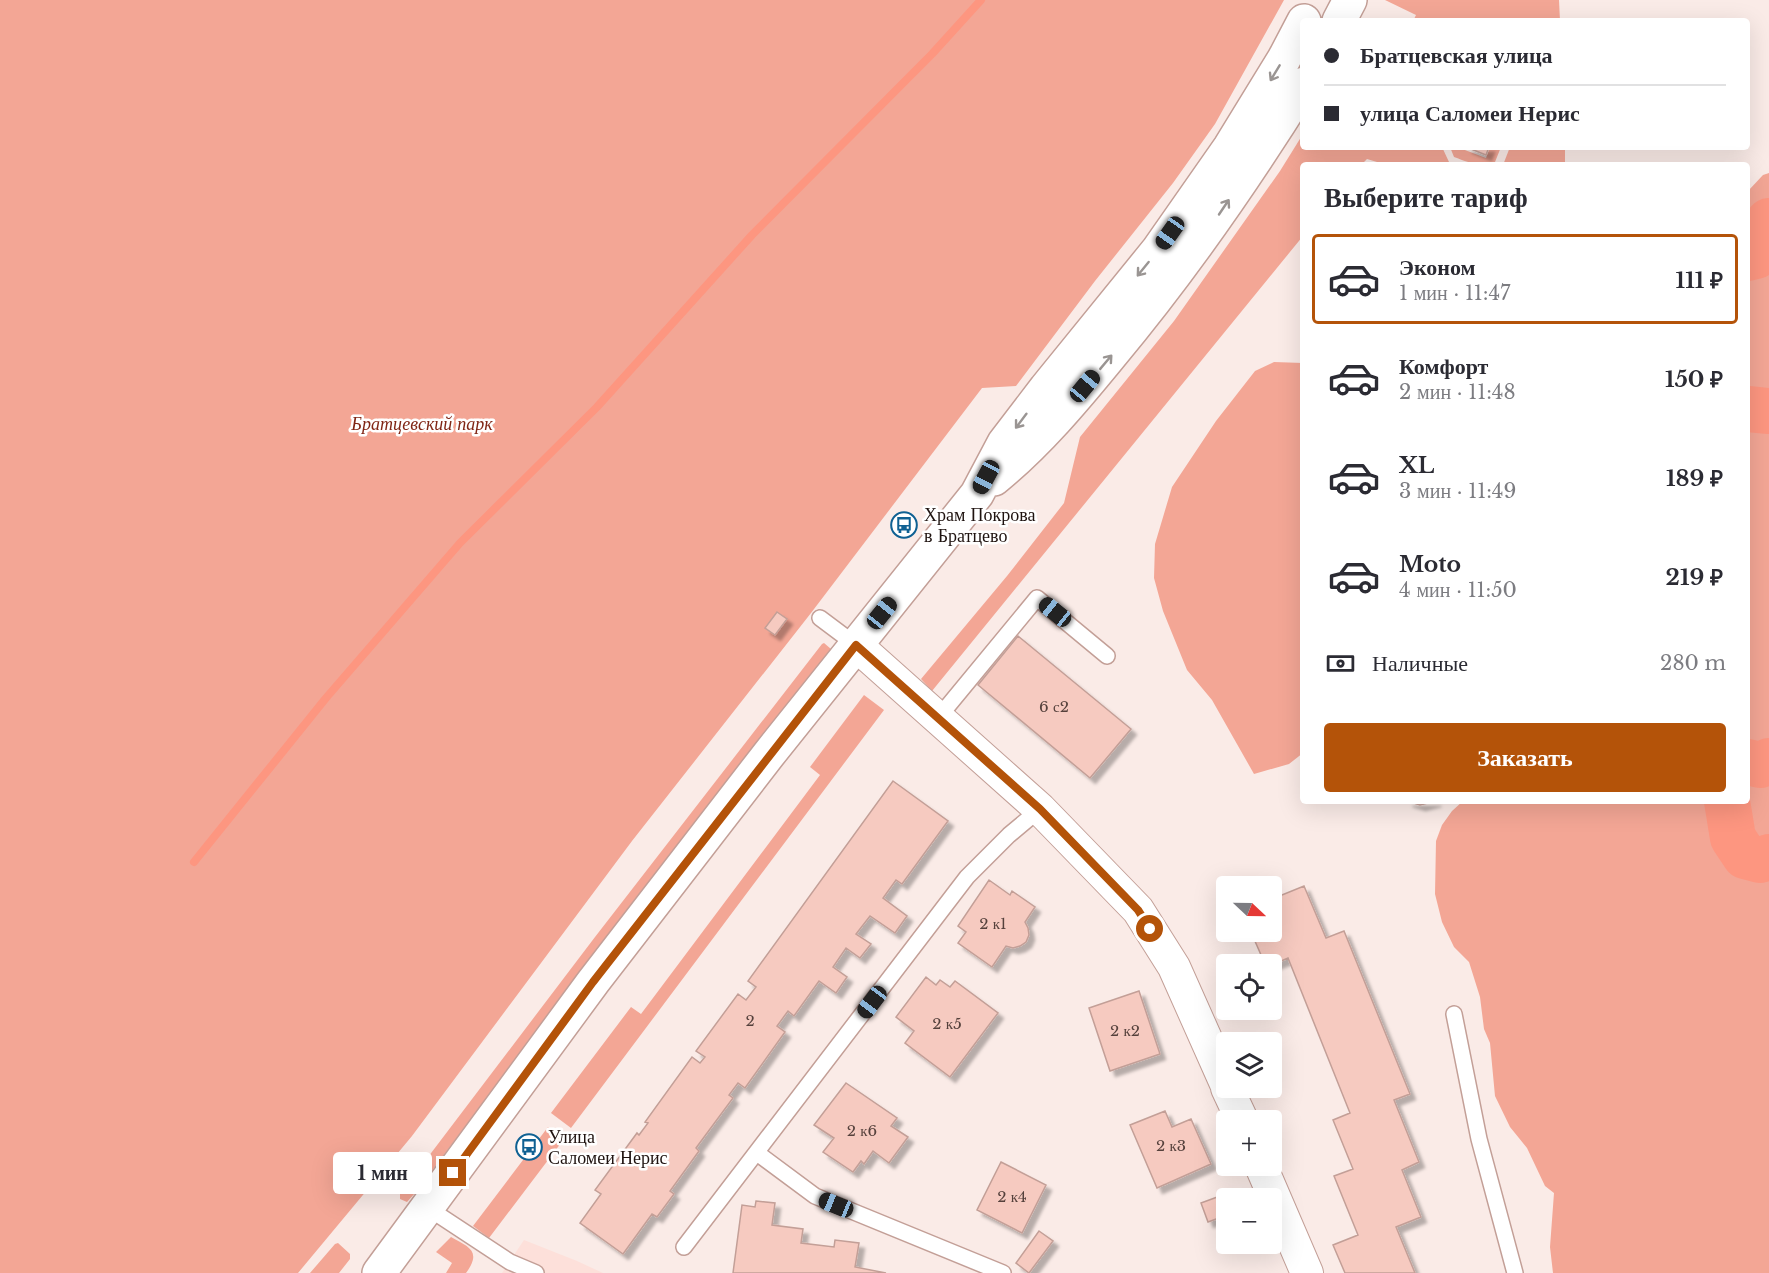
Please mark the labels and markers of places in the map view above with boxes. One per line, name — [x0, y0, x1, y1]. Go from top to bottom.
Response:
place label: Храм Покрова в Братцево — [924, 504, 1036, 547]
bus stop icon: Храм Покрова в Братцево — [889, 510, 919, 540]
place label: Улица Саломеи Нерис — [548, 1126, 668, 1169]
bus stop icon: Улица Саломеи Нерис — [514, 1132, 544, 1162]

